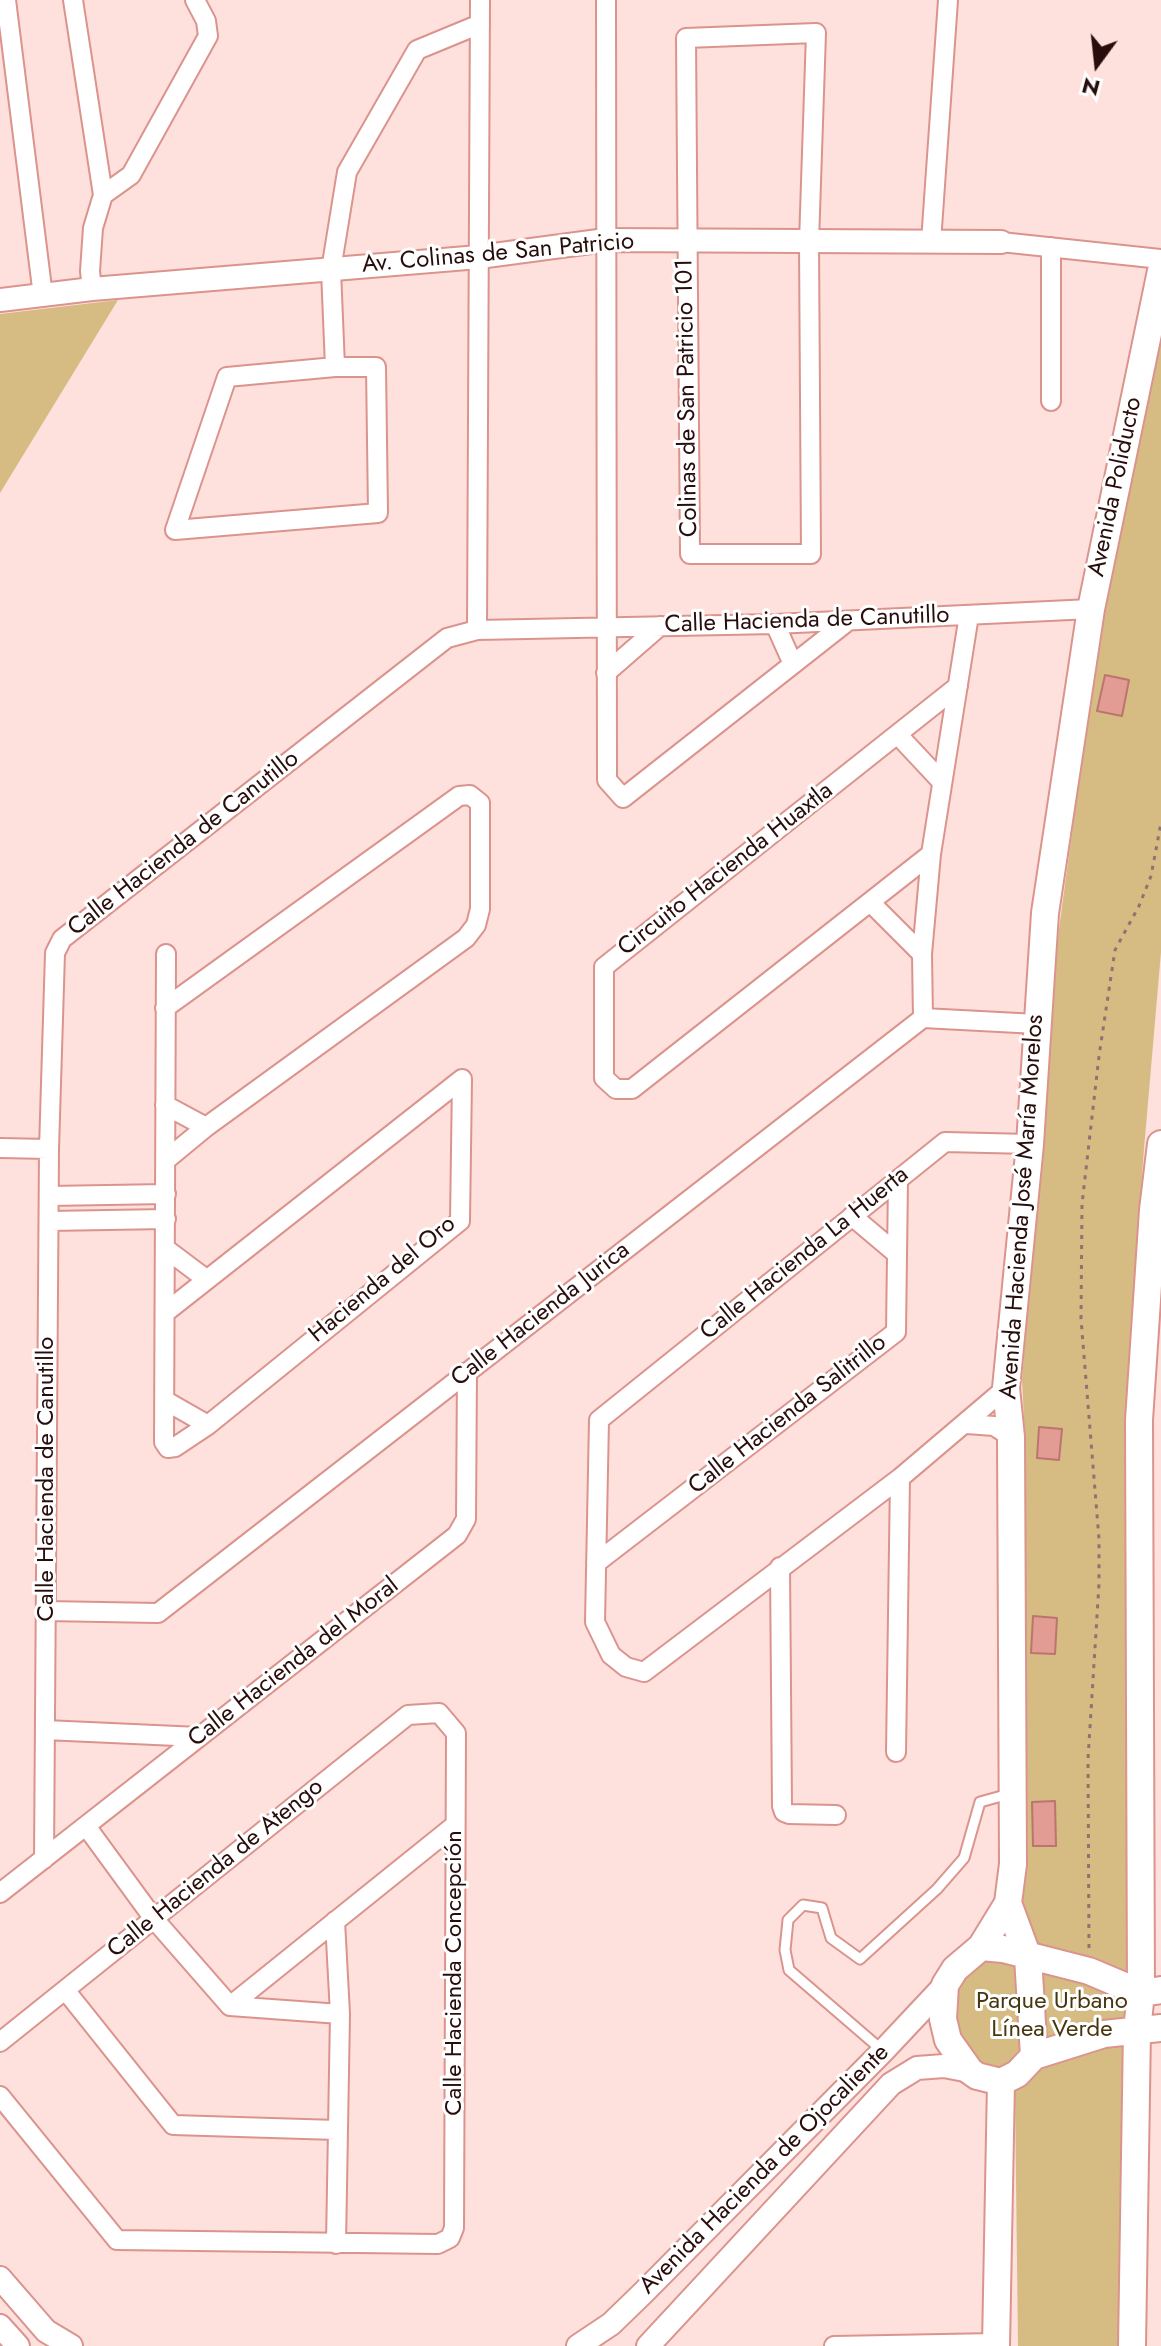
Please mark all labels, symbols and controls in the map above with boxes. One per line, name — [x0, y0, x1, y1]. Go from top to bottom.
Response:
north arrow — [1057, 24, 1137, 104]
text: N — [1078, 69, 1103, 105]
street label: Av. Colinas de San Patricio — [361, 228, 635, 280]
street label: Colinas de San Patricio 101 — [671, 259, 705, 537]
street label: Avenida Poliducto — [1083, 395, 1149, 579]
street label: Calle Hacienda de Canutillo — [664, 602, 950, 640]
street label: Calle Hacienda de Canutillo — [63, 745, 305, 943]
street label: Circuito Hacienda Huaxtla — [613, 777, 839, 963]
street label: Avenida Hacienda José María Morelos — [995, 1014, 1051, 1400]
street label: Calle Hacienda La Huerta — [695, 1161, 915, 1347]
street label: Hacienda del Oro — [304, 1210, 462, 1350]
street label: Calle Hacienda Jurica — [446, 1236, 636, 1394]
street label: Calle Hacienda Salitrillo — [683, 1329, 893, 1501]
street label: Calle Hacienda de Canutillo — [33, 1337, 61, 1621]
street label: Calle Hacienda del Moral — [183, 1572, 405, 1754]
street label: Calle Hacienda de Atengo — [102, 1773, 330, 1965]
street label: Calle Hacienda Concepción — [441, 1830, 469, 2116]
park label: Parque Urbano Línea Verde — [976, 1988, 1128, 2044]
street label: Avenida Hacienda de Ojocaliente — [634, 2039, 896, 2301]

